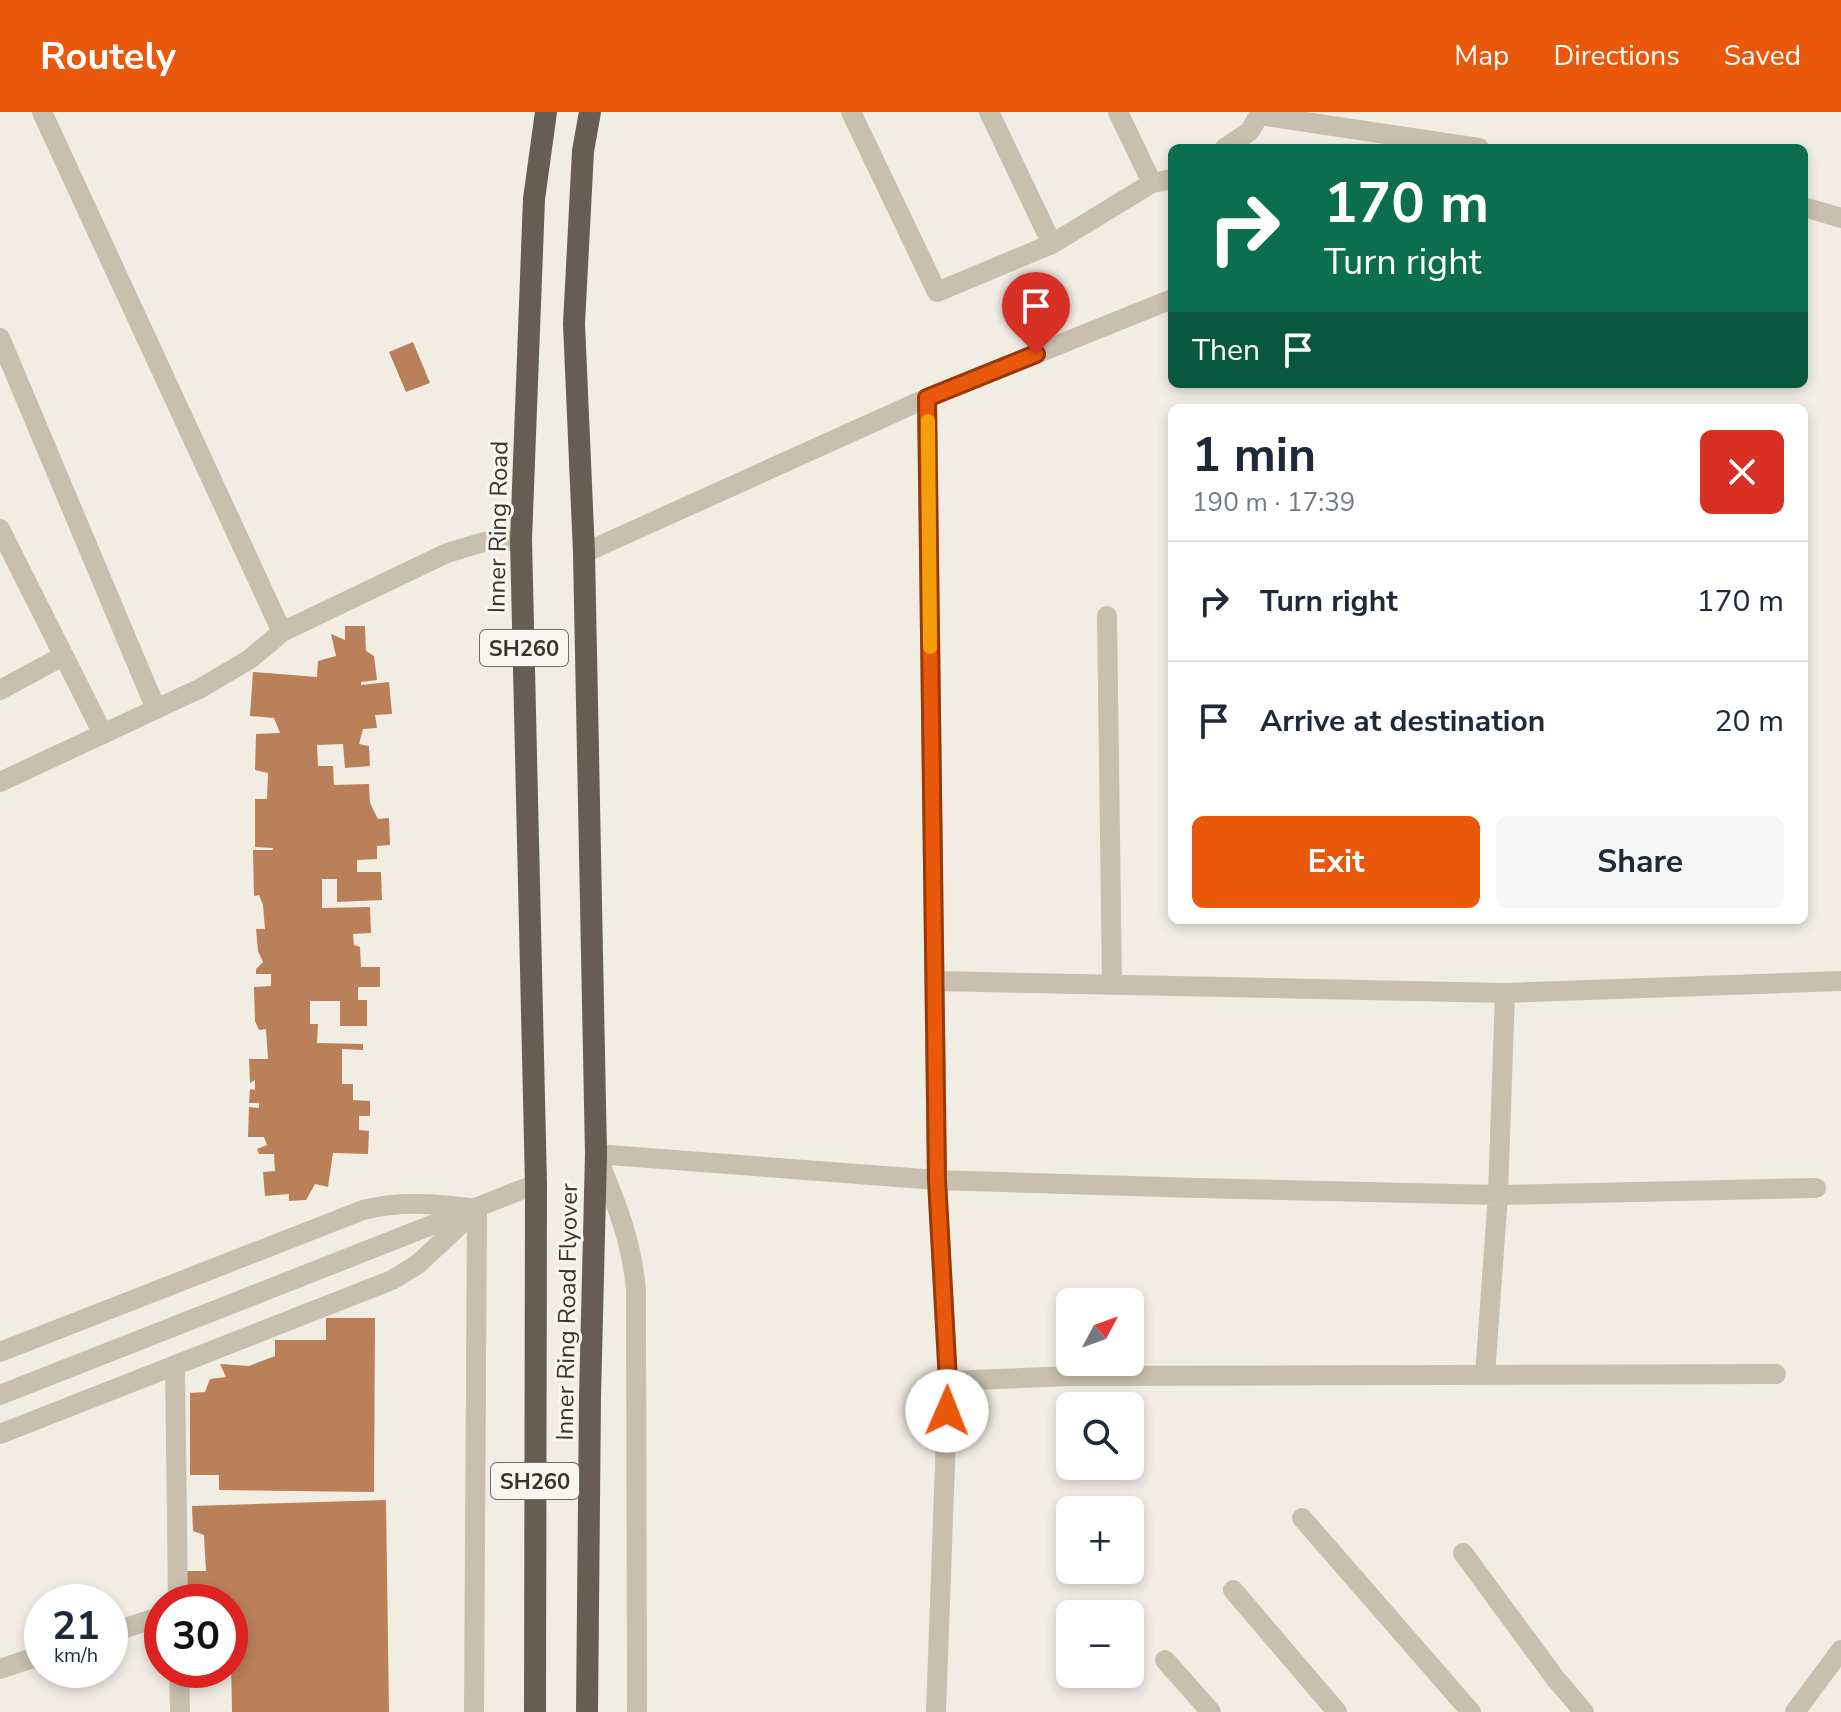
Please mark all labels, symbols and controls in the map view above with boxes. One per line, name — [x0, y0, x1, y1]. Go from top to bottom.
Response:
text: Routely — [40, 31, 176, 82]
text: Map — [1454, 37, 1509, 75]
text: Directions — [1553, 37, 1680, 75]
text: Saved — [1724, 37, 1801, 75]
text: 170 m — [1324, 165, 1489, 242]
icon: right — [1192, 176, 1296, 280]
text: Turn right — [1324, 238, 1481, 287]
pin — [1002, 272, 1070, 354]
icon: arrive — [1014, 284, 1058, 328]
icon: arrive — [1276, 328, 1320, 372]
text: Then — [1192, 330, 1260, 371]
text: 1 min — [1192, 422, 1316, 488]
button: close — [1700, 430, 1784, 514]
street label: Inner Ring Road — [480, 441, 516, 613]
text: 190 m · 17:39 — [1192, 485, 1355, 520]
icon: right — [1192, 579, 1236, 623]
text: Turn right — [1260, 581, 1398, 622]
text: 170 m — [1697, 581, 1784, 622]
road number: SH260 — [480, 630, 568, 666]
icon: arrive — [1192, 699, 1236, 743]
text: Arrive at destination — [1260, 701, 1545, 742]
text: 20 m — [1715, 701, 1784, 742]
button: Exit — [1192, 816, 1480, 908]
button: Share — [1496, 816, 1784, 908]
street label: Inner Ring Road Flyover — [549, 1183, 585, 1441]
north arrow — [1056, 1288, 1144, 1376]
map controls — [1056, 1288, 1144, 1688]
position arrow — [905, 1369, 989, 1453]
button: search — [1056, 1392, 1144, 1480]
road number: SH260 — [491, 1463, 579, 1499]
button: + — [1056, 1496, 1144, 1584]
speed limit sign: 30 — [144, 1584, 248, 1688]
text: 21 — [52, 1599, 100, 1653]
button: − — [1056, 1600, 1144, 1688]
text: km/h — [54, 1642, 98, 1669]

